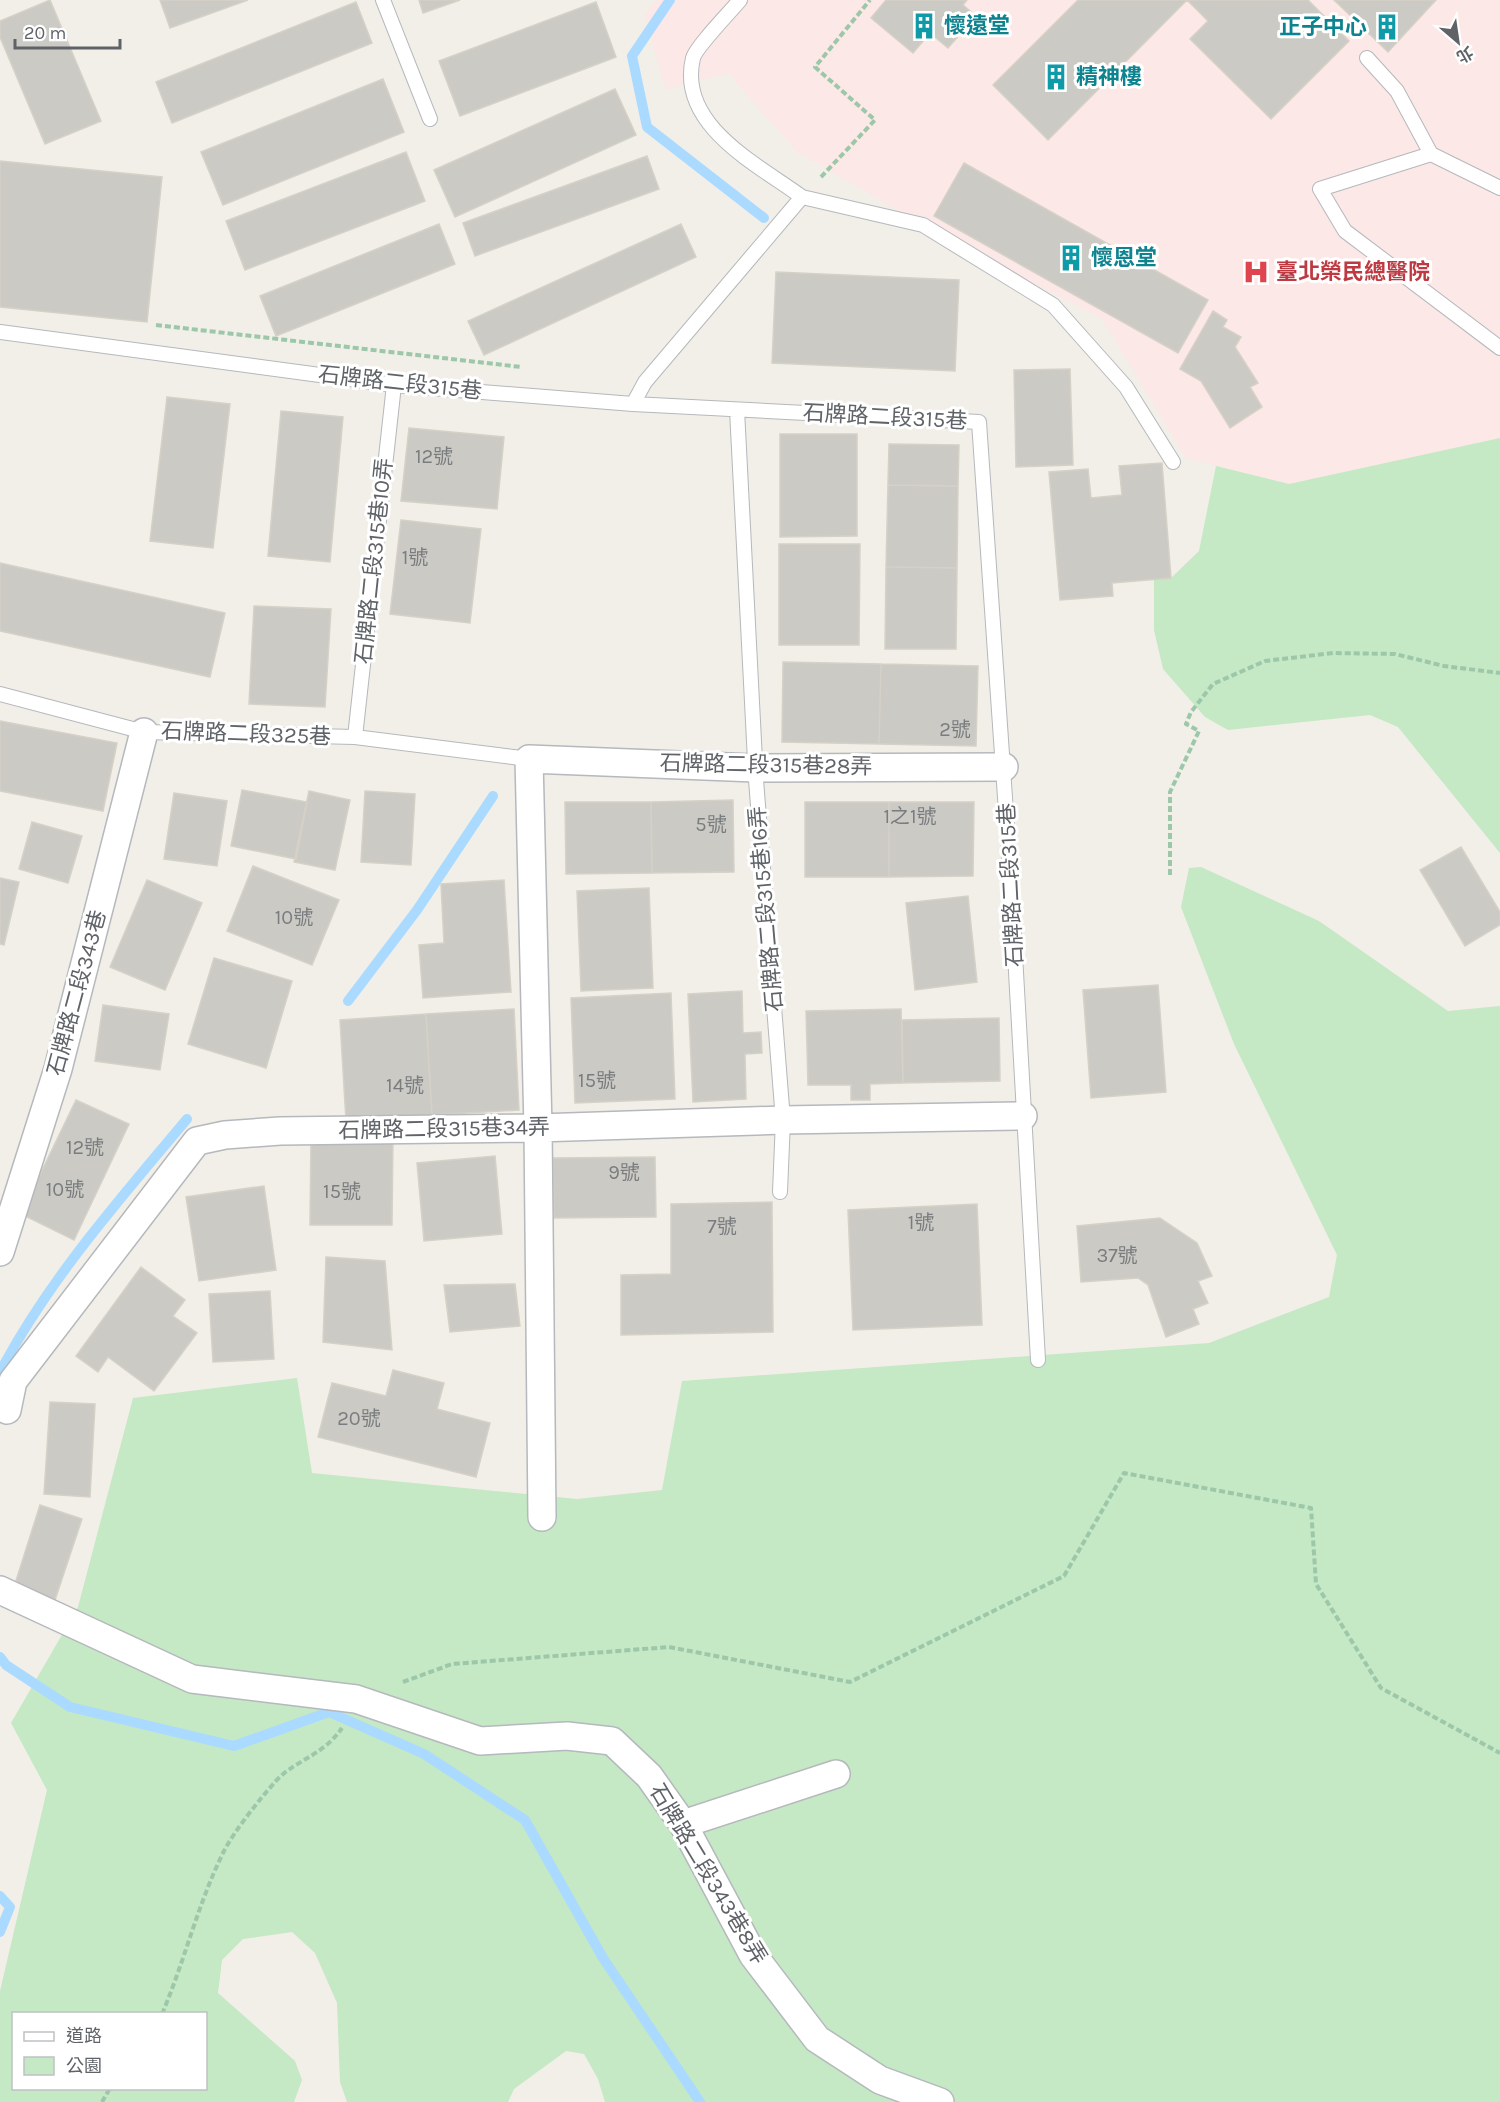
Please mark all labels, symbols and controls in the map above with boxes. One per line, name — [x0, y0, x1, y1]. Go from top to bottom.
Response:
building icon: 懷遠堂 — [909, 11, 939, 41]
scale bar — [15, 12, 120, 50]
building icon: 正子中心 — [1372, 12, 1402, 42]
north arrow — [1428, 12, 1488, 72]
place label: 懷遠堂 — [944, 13, 1010, 39]
place label: 正子中心 — [1279, 14, 1367, 40]
text: 20 m — [24, 22, 66, 44]
text: 北 — [1453, 42, 1477, 67]
building icon: 精神樓 — [1041, 62, 1071, 92]
place label: 精神樓 — [1076, 64, 1142, 90]
building icon: 懷恩堂 — [1056, 243, 1086, 273]
place label: 懷恩堂 — [1091, 245, 1157, 271]
hospital icon: 臺北榮民總醫院 — [1241, 257, 1271, 287]
place label: 臺北榮民總醫院 — [1276, 259, 1430, 285]
street label: 石牌路二段315巷 — [317, 361, 483, 405]
street label: 石牌路二段315巷 — [802, 400, 968, 434]
house number: 12號 — [415, 445, 453, 468]
street label: 石牌路二段315巷10弄 — [350, 457, 398, 665]
house number: 1號 — [402, 546, 428, 569]
street label: 石牌路二段325巷 — [161, 718, 331, 750]
house number: 2號 — [939, 718, 971, 741]
street label: 石牌路二段315巷28弄 — [659, 750, 873, 780]
street label: 石牌路二段315巷 — [994, 802, 1028, 968]
street label: 石牌路二段315巷16弄 — [744, 805, 788, 1013]
house number: 1之1號 — [883, 805, 937, 828]
house number: 5號 — [695, 813, 727, 836]
house number: 10號 — [275, 906, 313, 929]
street label: 石牌路二段343巷 — [42, 907, 112, 1079]
house number: 15號 — [578, 1069, 616, 1092]
house number: 14號 — [386, 1074, 424, 1097]
street label: 石牌路二段315巷34弄 — [338, 1114, 550, 1144]
house number: 12號 — [66, 1136, 104, 1159]
house number: 9號 — [608, 1161, 640, 1184]
house number: 10號 — [46, 1178, 84, 1201]
house number: 15號 — [323, 1180, 361, 1203]
house number: 1號 — [908, 1211, 934, 1234]
house number: 7號 — [707, 1215, 737, 1238]
house number: 37號 — [1096, 1244, 1138, 1267]
house number: 20號 — [337, 1407, 381, 1430]
street label: 石牌路二段343巷8弄 — [644, 1779, 772, 1969]
legend — [12, 2012, 207, 2090]
text: 道路 — [66, 2025, 102, 2047]
text: 公園 — [66, 2055, 102, 2077]

